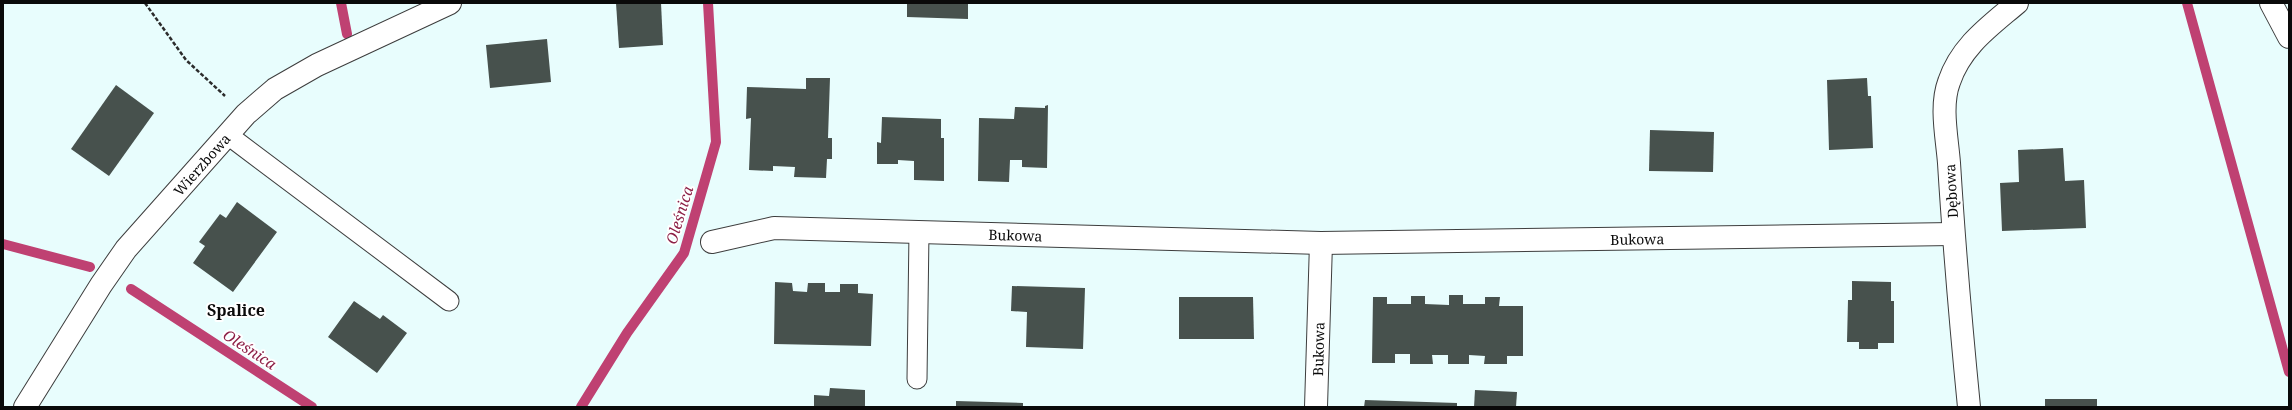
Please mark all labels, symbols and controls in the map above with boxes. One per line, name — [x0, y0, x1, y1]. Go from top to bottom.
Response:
street label: Wierzbowa — [169, 129, 234, 199]
street label: Dębowa — [1940, 163, 1962, 219]
water label: Oleśnica — [661, 183, 697, 246]
street label: Bukowa — [988, 224, 1043, 245]
street label: Bukowa — [1610, 229, 1664, 248]
district label: Spalice — [207, 299, 265, 321]
street label: Bukowa — [1307, 322, 1328, 376]
water label: Oleśnica — [220, 324, 281, 374]

